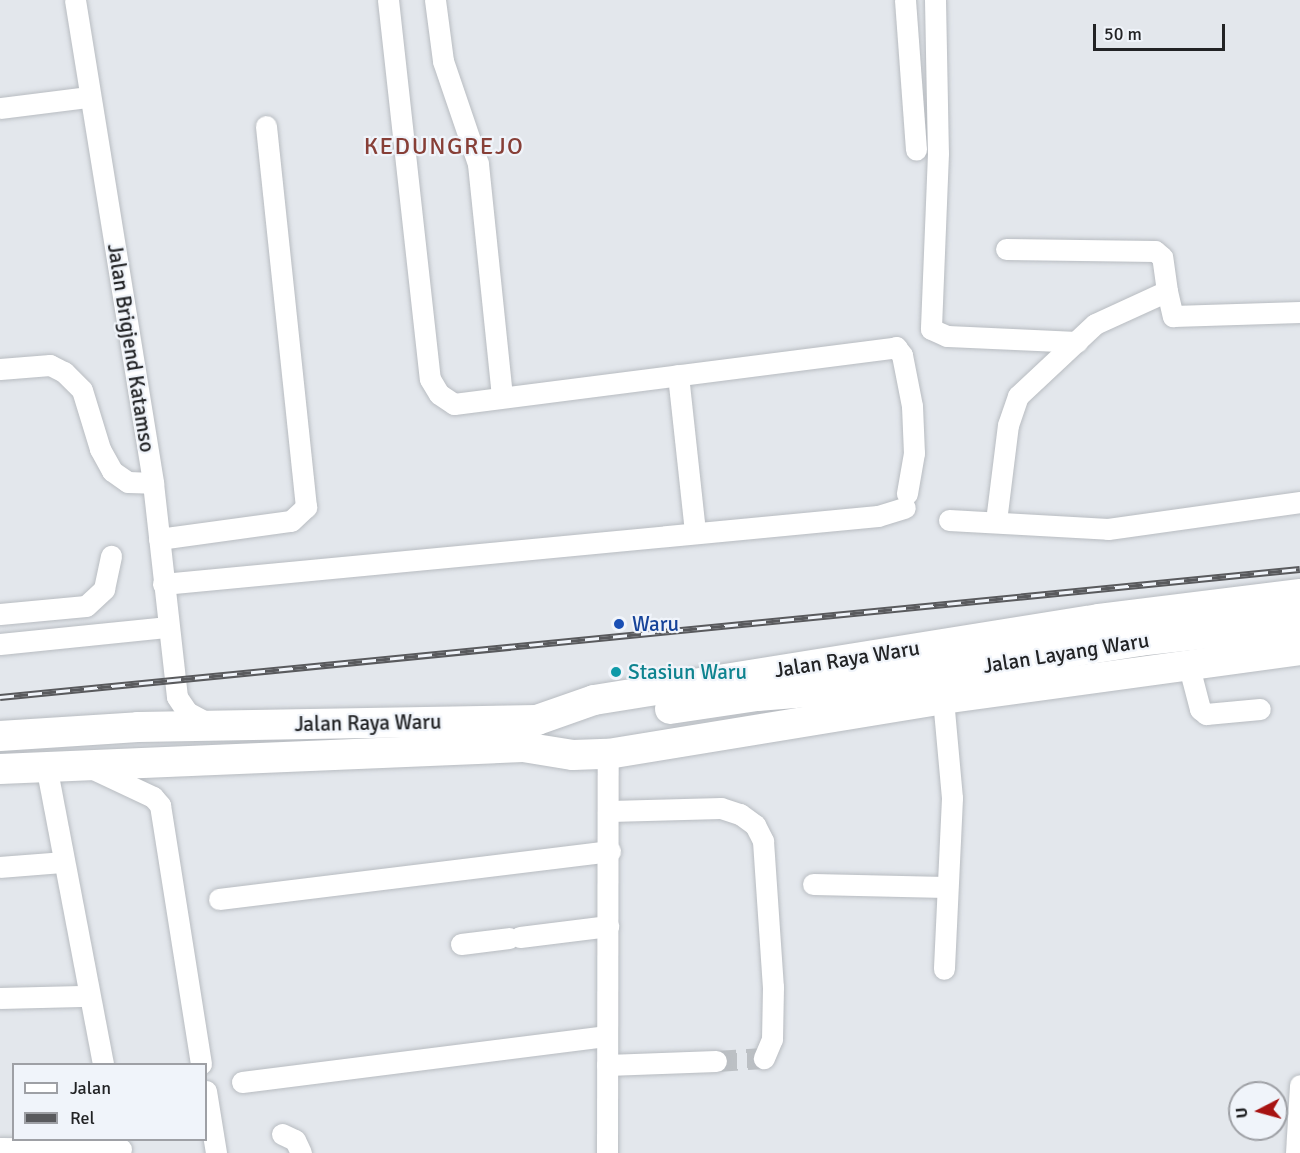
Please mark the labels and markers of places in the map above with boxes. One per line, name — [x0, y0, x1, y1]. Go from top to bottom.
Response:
place label: Waru — [632, 611, 679, 637]
marker: Waru — [610, 615, 628, 633]
place label: Stasiun Waru — [628, 659, 747, 685]
marker: Stasiun Waru — [609, 665, 623, 679]

